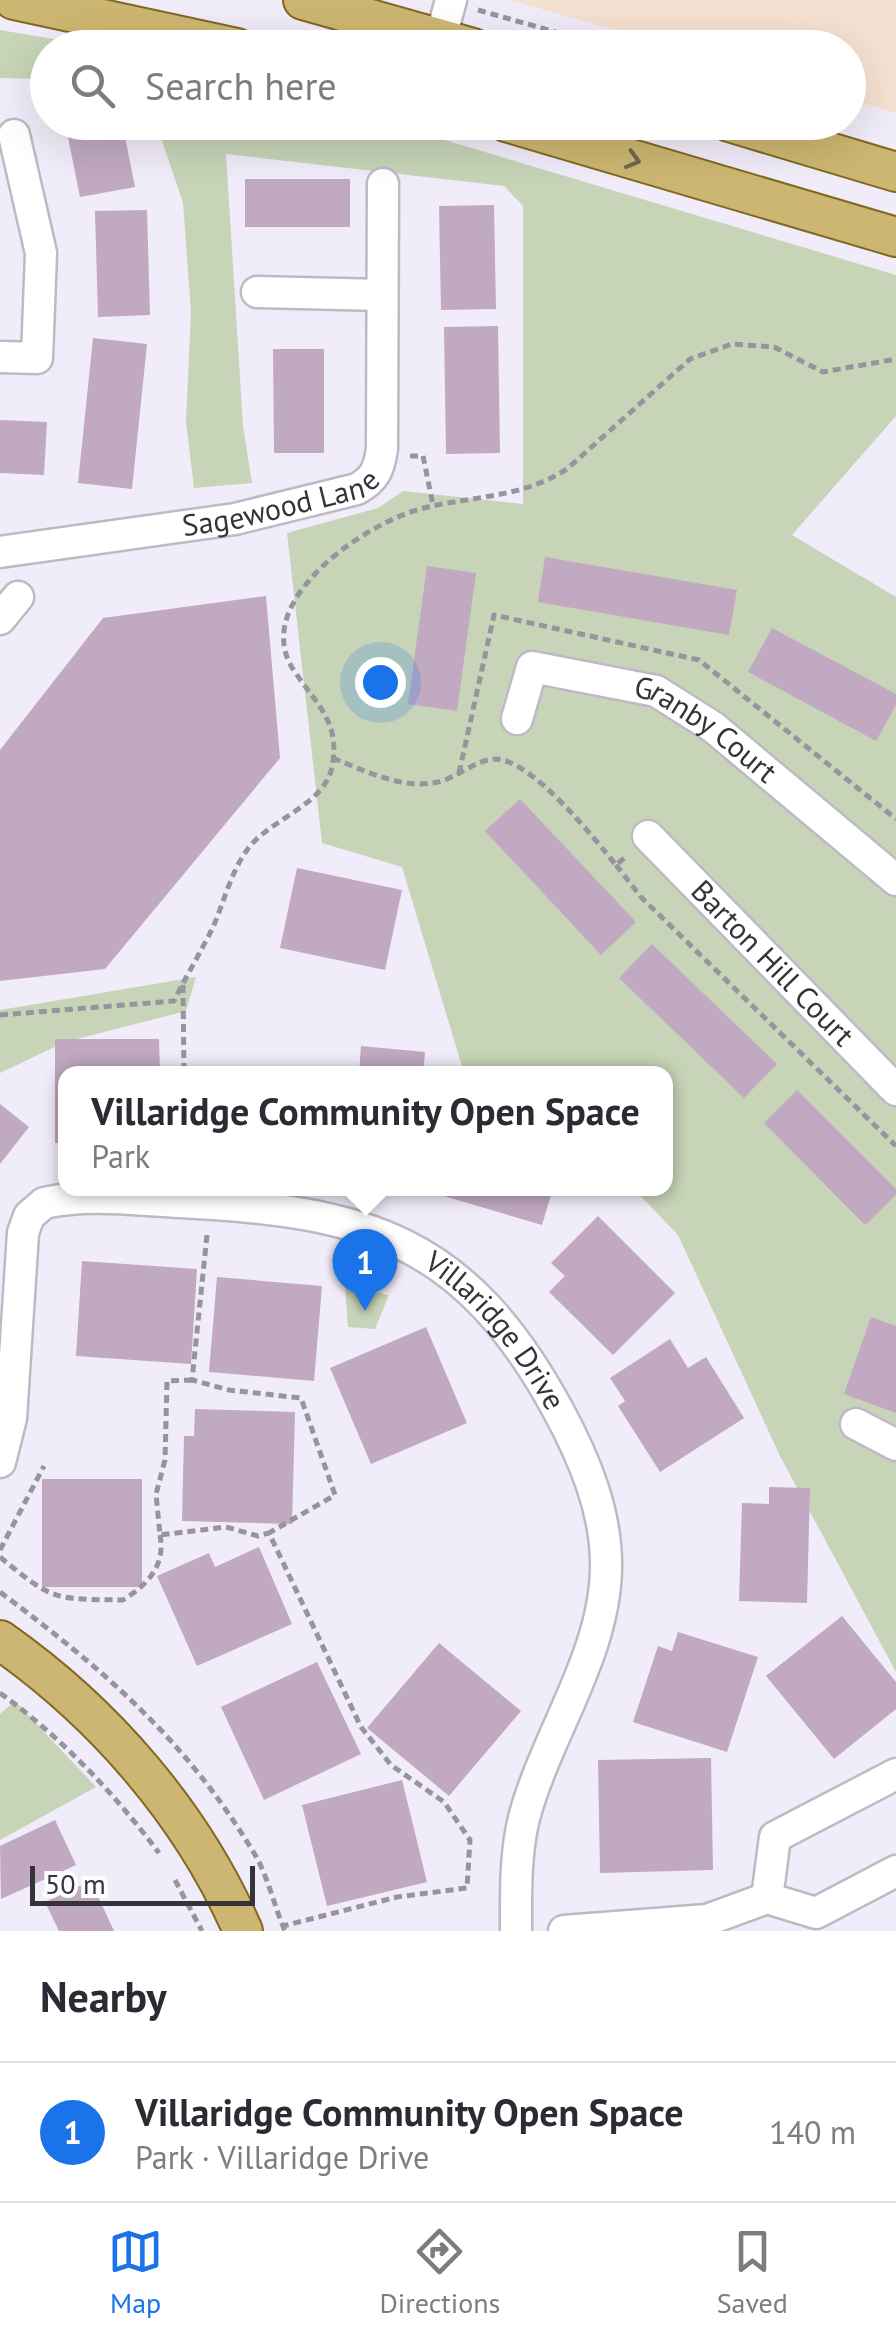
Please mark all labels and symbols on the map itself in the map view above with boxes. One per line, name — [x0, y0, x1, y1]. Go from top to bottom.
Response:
one-way arrow — [624, 148, 641, 169]
street label: Sagewood Lane — [180, 460, 387, 544]
your location — [355, 657, 406, 708]
street label: Granby Court — [631, 666, 786, 790]
street label: Barton Hill Court — [684, 871, 863, 1054]
pin: 1 — [332, 1228, 398, 1311]
street label: Villaridge Drive — [418, 1241, 575, 1416]
scale bar — [30, 1861, 255, 1906]

